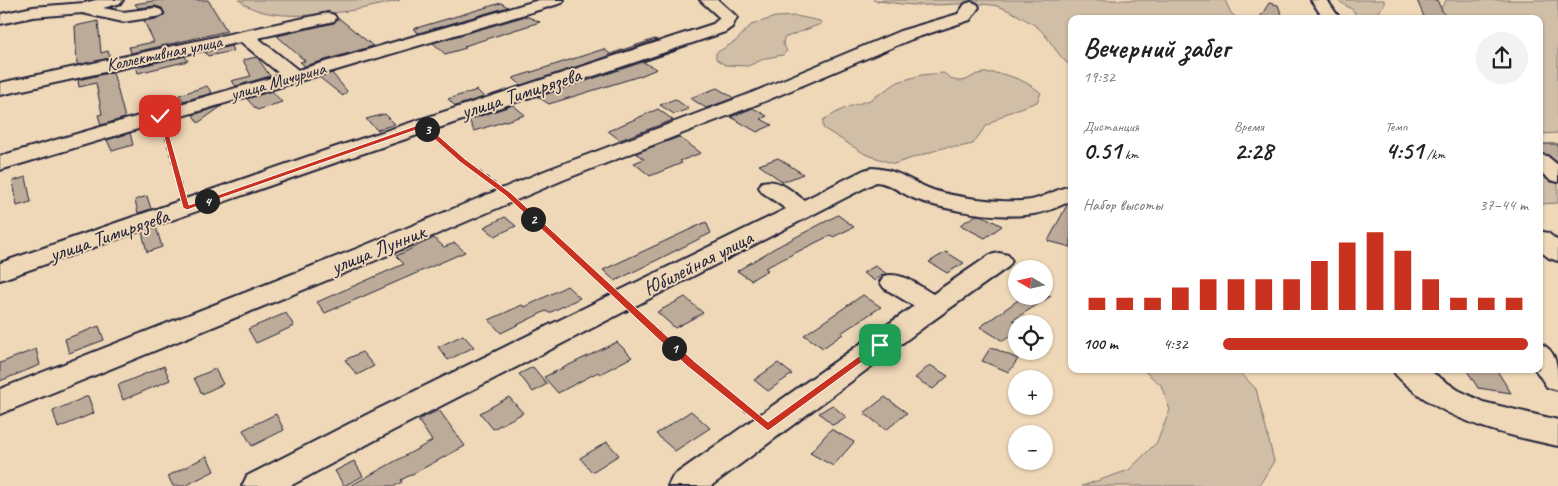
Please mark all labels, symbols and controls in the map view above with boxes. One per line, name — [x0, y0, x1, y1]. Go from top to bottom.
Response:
street label: Коллективная улица — [104, 30, 225, 76]
text: Вечерний забег — [1083, 30, 1230, 65]
button: share — [1476, 32, 1528, 84]
street label: улица Мичурина — [227, 57, 329, 105]
street label: улица Тимирязева — [456, 61, 586, 125]
text: 19:32 — [1083, 67, 1115, 87]
pin — [139, 95, 181, 137]
icon: check — [146, 102, 174, 130]
pin: 3 — [414, 116, 440, 142]
text: Дистанция — [1083, 118, 1139, 135]
text: Время — [1234, 118, 1264, 135]
text: Темп — [1385, 118, 1408, 135]
text: 3 — [424, 121, 431, 138]
text: 0.51 — [1083, 135, 1121, 167]
text: 2:28 — [1234, 135, 1273, 167]
text: 4:51 — [1385, 135, 1423, 167]
text: km — [1121, 146, 1138, 163]
text: /km — [1423, 146, 1445, 163]
pin: 4 — [194, 188, 220, 214]
text: 4 — [204, 193, 211, 210]
text: Набор высоты — [1083, 195, 1162, 215]
text: 37–44 m — [1479, 195, 1528, 215]
street label: улица Тимирязева — [44, 202, 173, 268]
pin: 2 — [520, 206, 546, 232]
text: 2 — [530, 211, 537, 228]
street label: улица Лунник — [325, 217, 431, 280]
street label: Юбилейная улица — [639, 224, 758, 302]
north arrow — [1008, 260, 1052, 305]
map controls — [1008, 260, 1053, 470]
button: locate — [1008, 315, 1053, 360]
pin — [859, 324, 901, 366]
icon: arrive — [866, 331, 894, 359]
text: 100 m — [1083, 334, 1118, 354]
text: 4:32 — [1163, 334, 1188, 354]
pin: 1 — [662, 336, 686, 360]
text: 1 — [671, 340, 678, 357]
button: + — [1008, 370, 1053, 415]
button: − — [1008, 425, 1053, 470]

